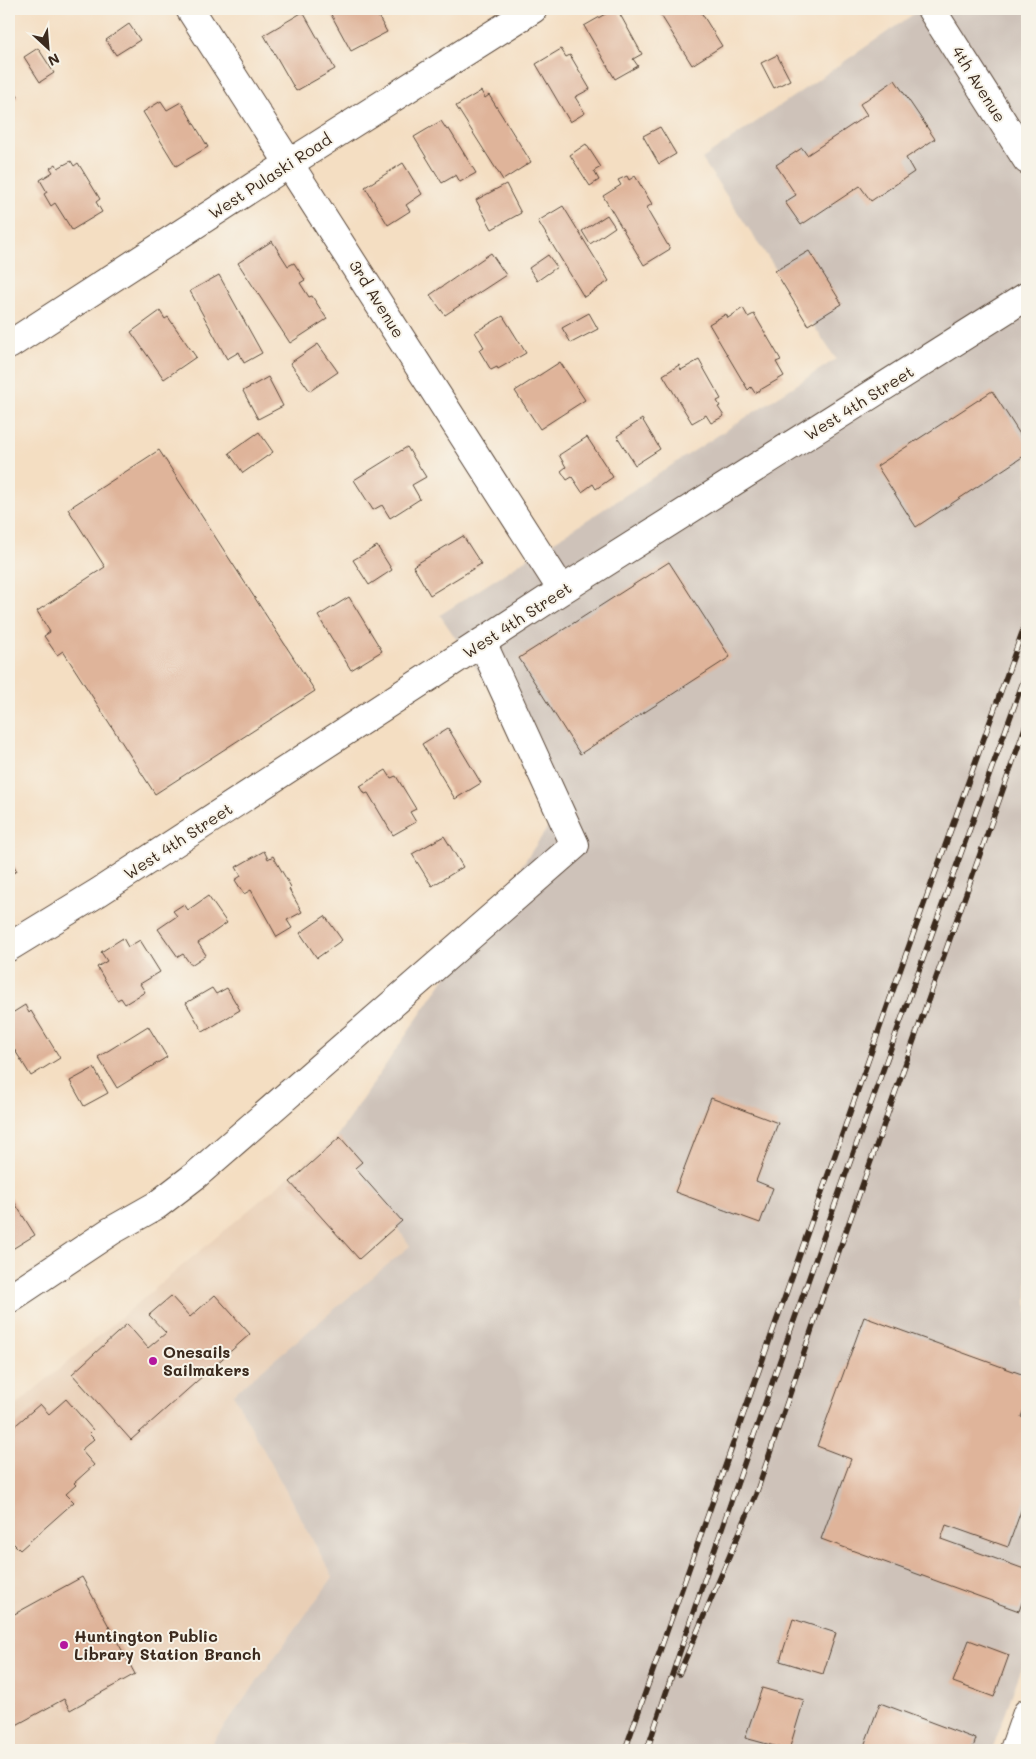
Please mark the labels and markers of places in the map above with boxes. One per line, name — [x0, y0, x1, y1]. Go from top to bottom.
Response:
place label: Onesails Sailmakers — [163, 1341, 250, 1380]
marker: Onesails Sailmakers — [147, 1355, 159, 1367]
place label: Huntington Public Library Station Branch — [74, 1625, 261, 1664]
marker: Huntington Public Library Station Branch — [58, 1639, 70, 1651]

